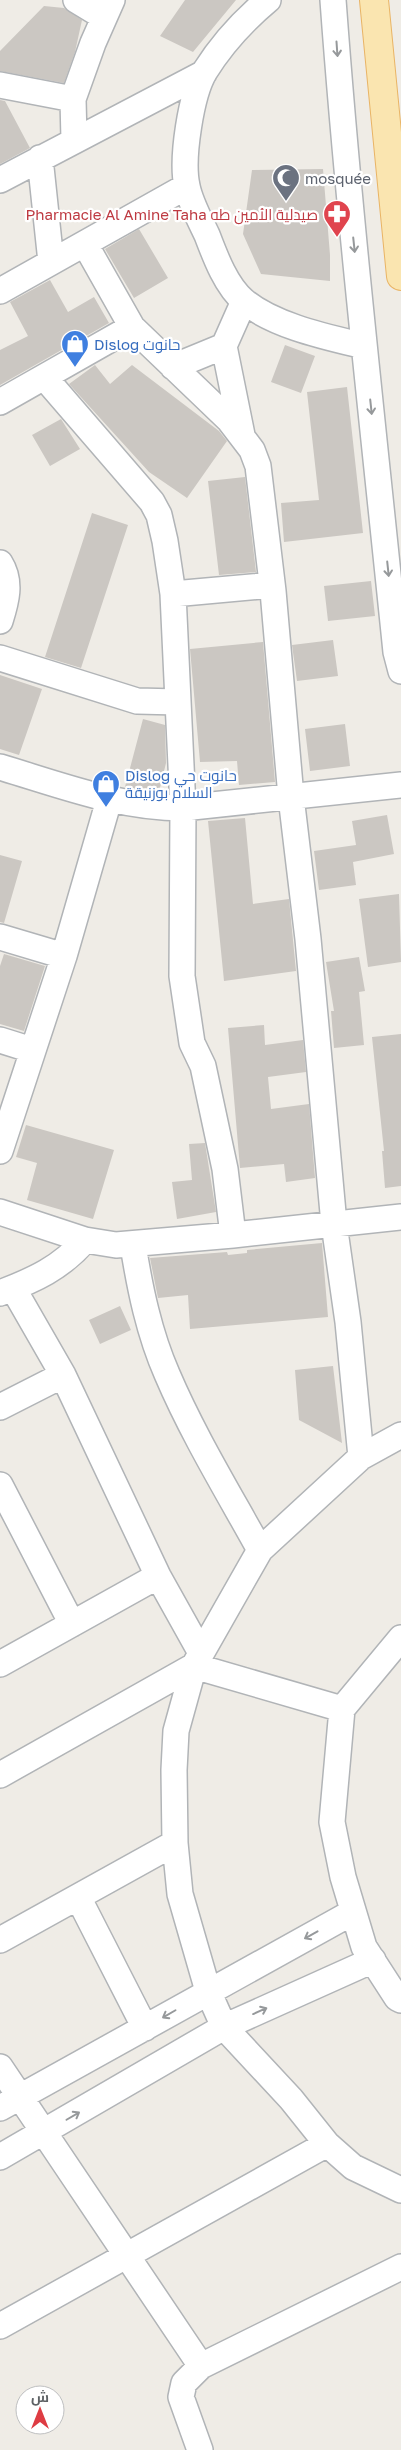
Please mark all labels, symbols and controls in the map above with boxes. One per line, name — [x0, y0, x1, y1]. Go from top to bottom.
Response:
one-way arrow — [332, 40, 341, 56]
mosque icon: mosquée — [271, 163, 301, 202]
place label: mosquée — [305, 169, 371, 187]
pharmacy icon: Pharmacie Al Amine Taha صيدلية الأمين طه — [322, 199, 352, 238]
place label: Pharmacie Al Amine Taha صيدلية الأمين طه — [26, 205, 318, 225]
one-way arrow — [349, 237, 359, 253]
shop icon: Dislog حانوت — [60, 329, 90, 368]
place label: Dislog حانوت — [94, 335, 180, 354]
one-way arrow — [366, 399, 376, 415]
one-way arrow — [383, 560, 393, 576]
place label: Dislog حانوت حي السلام بوزنيقة — [125, 766, 237, 803]
shop icon: Dislog حانوت حي السلام بوزنيقة — [91, 769, 121, 808]
one-way arrow — [303, 1930, 318, 1940]
one-way arrow — [252, 2005, 267, 2015]
one-way arrow — [162, 2009, 176, 2019]
one-way arrow — [65, 2110, 79, 2120]
north arrow — [15, 2385, 65, 2435]
text: ش — [31, 2388, 49, 2406]

